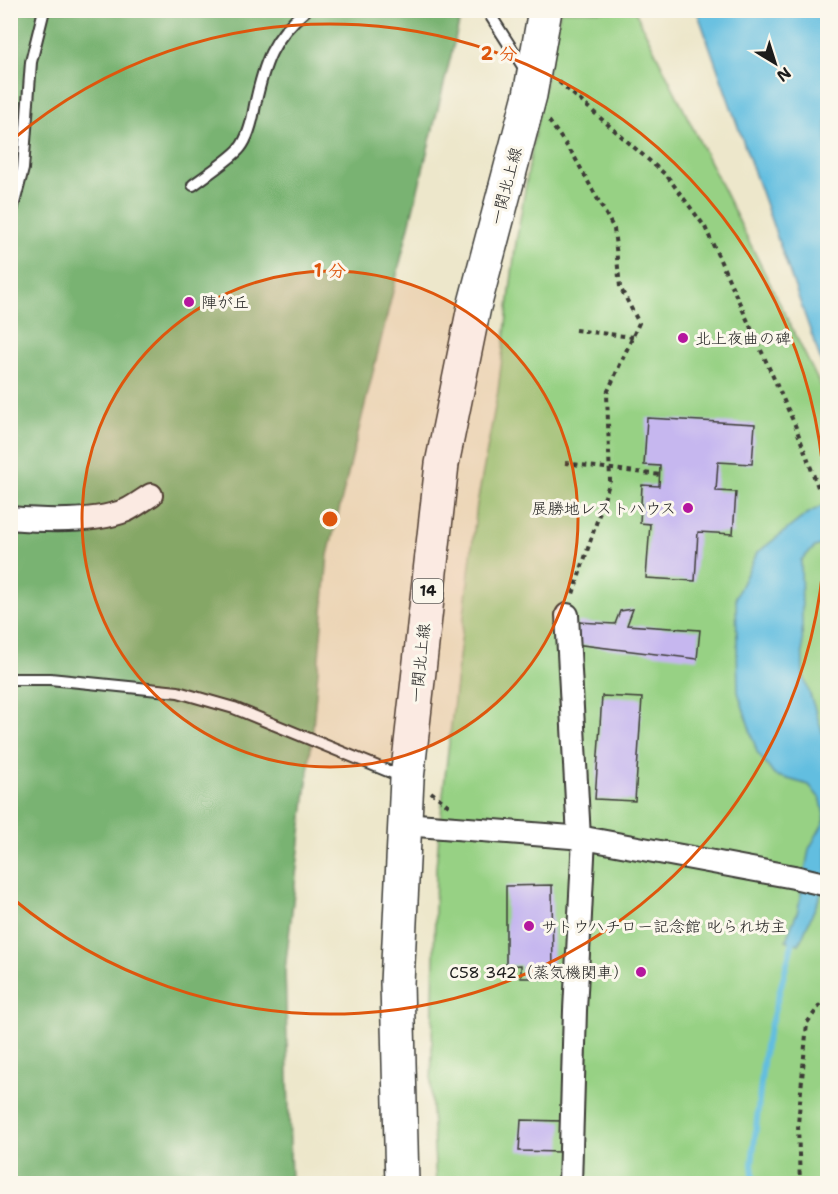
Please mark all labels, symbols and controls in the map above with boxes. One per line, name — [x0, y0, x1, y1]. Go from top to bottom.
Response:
north arrow — [745, 33, 805, 93]
text: 2 分 — [481, 42, 517, 66]
text: N — [772, 62, 795, 87]
street label: 一関北上線 — [486, 145, 526, 227]
text: 1 分 — [314, 259, 346, 283]
place label: 陣が丘 — [201, 292, 249, 313]
marker: 陣が丘 — [182, 295, 196, 309]
place label: 北上夜曲の碑 — [695, 328, 791, 349]
marker: 北上夜曲の碑 — [676, 331, 690, 345]
place label: 展勝地レストハウス — [532, 498, 676, 519]
marker: 展勝地レストハウス — [681, 501, 695, 515]
centre of rings — [320, 509, 340, 529]
road number: 14 — [413, 579, 443, 603]
street label: 一関北上線 — [405, 622, 435, 704]
place label: サトウハチロー記念館 叱られ坊主 — [541, 916, 786, 937]
marker: サトウハチロー記念館 叱られ坊主 — [522, 919, 536, 933]
place label: C58 342（蒸気機関車） — [449, 962, 629, 983]
marker: C58 342（蒸気機関車） — [634, 965, 648, 979]

